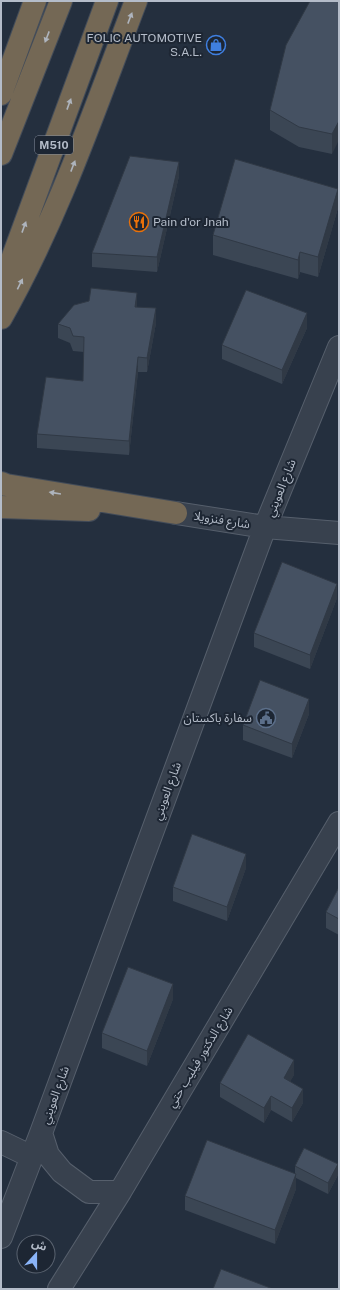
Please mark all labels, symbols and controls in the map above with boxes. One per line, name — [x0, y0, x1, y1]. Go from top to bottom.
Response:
one-way arrow — [127, 12, 133, 24]
place label: FOLIC AUTOMOTIVE S.A.L. — [87, 31, 202, 59]
one-way arrow — [43, 32, 49, 44]
shop icon: FOLIC AUTOMOTIVE S.A.L. — [205, 34, 227, 56]
one-way arrow — [66, 98, 72, 110]
road number: M510 — [35, 136, 73, 154]
one-way arrow — [71, 159, 77, 171]
restaurant icon: Pain d'or Jnah — [128, 211, 150, 233]
place label: Pain d'or Jnah — [153, 215, 229, 229]
one-way arrow — [21, 220, 27, 232]
one-way arrow — [17, 279, 23, 290]
street label: شارع العويني — [263, 457, 301, 520]
one-way arrow — [49, 490, 61, 496]
street label: شارع فنزويلا — [193, 509, 251, 533]
public building icon: سفارة باكستان — [255, 707, 277, 729]
place label: سفارة باكستان — [183, 711, 252, 725]
street label: شارع العويني — [150, 760, 187, 823]
street label: شارع الدكتور فيليب حتي — [164, 1004, 238, 1112]
street label: شارع العويني — [38, 1064, 75, 1127]
north arrow — [16, 1234, 56, 1274]
text: ش — [30, 1236, 49, 1254]

